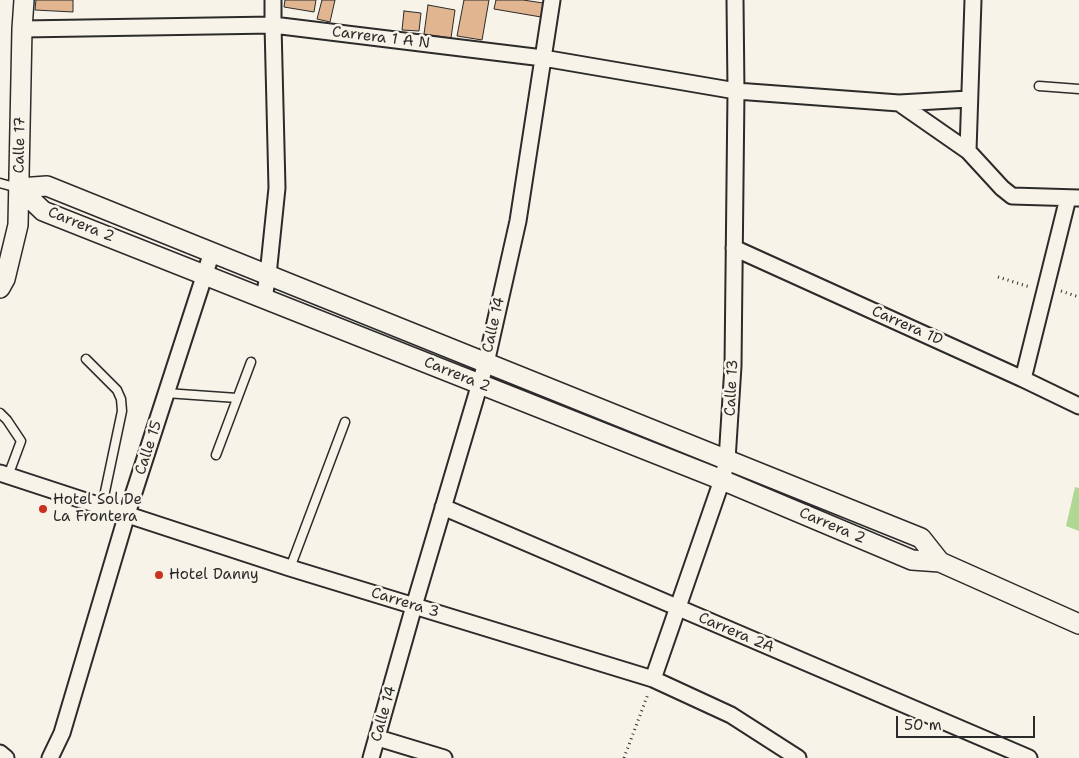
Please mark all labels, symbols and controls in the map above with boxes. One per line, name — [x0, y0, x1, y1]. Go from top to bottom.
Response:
street label: Carrera 1 A N — [331, 23, 431, 53]
street label: Calle 17 — [11, 116, 29, 174]
street label: Carrera 2 — [45, 203, 117, 247]
street label: Calle 14 — [479, 295, 509, 355]
street label: Carrera 1D — [869, 302, 945, 350]
street label: Carrera 2 — [421, 353, 493, 397]
street label: Calle 13 — [722, 359, 742, 417]
street label: Calle 15 — [132, 419, 166, 477]
place label: Hotel Sol De La Frontera — [53, 491, 142, 526]
marker: Hotel Sol De La Frontera — [37, 503, 49, 515]
street label: Carrera 2 — [796, 504, 868, 548]
place label: Hotel Danny — [169, 566, 259, 584]
marker: Hotel Danny — [153, 569, 165, 581]
street label: Carrera 3 — [369, 584, 441, 622]
street label: Carrera 2A — [695, 609, 777, 657]
street label: Calle 14 — [368, 684, 400, 744]
scale bar — [899, 706, 1038, 738]
text: 50 m — [904, 715, 942, 735]

